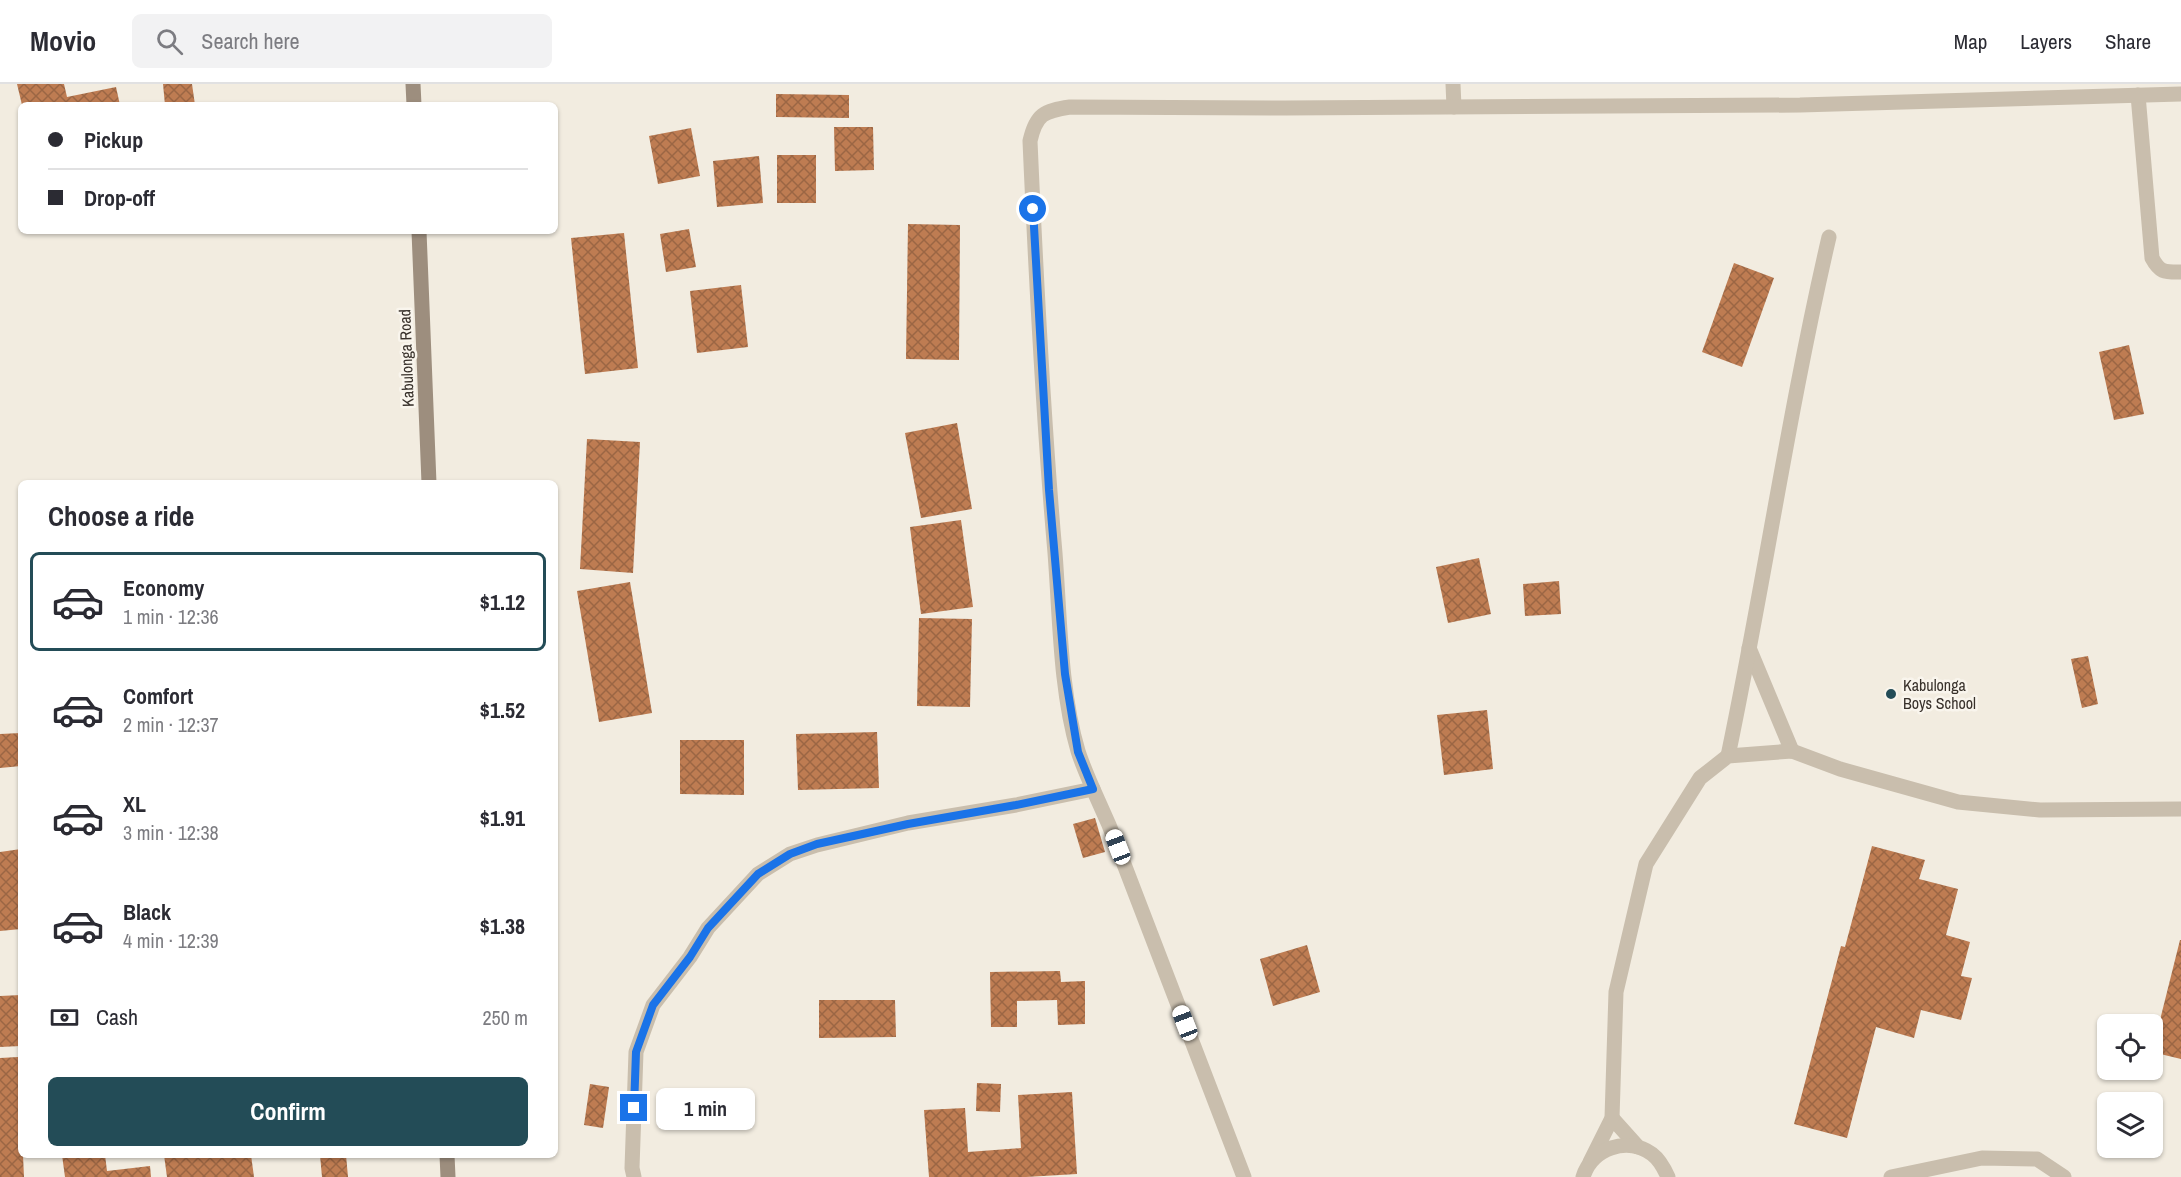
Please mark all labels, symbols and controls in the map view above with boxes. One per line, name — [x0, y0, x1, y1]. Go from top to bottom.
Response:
search box — [132, 14, 552, 68]
text: Movio — [30, 22, 96, 60]
icon: search — [153, 25, 186, 58]
text: Search here — [201, 26, 300, 56]
text: Map — [1954, 27, 1987, 56]
text: Layers — [2020, 27, 2072, 56]
text: Share — [2105, 27, 2151, 56]
text: Pickup — [84, 125, 143, 155]
text: Drop-off — [84, 183, 155, 213]
route start — [1019, 195, 1046, 222]
street label: Kabulonga Road — [393, 309, 419, 407]
text: Choose a ride — [48, 498, 194, 534]
text: Economy — [123, 573, 204, 603]
icon: car — [51, 575, 105, 629]
text: $1.12 — [480, 587, 525, 617]
text: 1 min · 12:36 — [123, 603, 219, 630]
place label: Kabulonga Boys School — [1903, 674, 1976, 714]
text: Comfort — [123, 681, 193, 711]
icon: car — [51, 683, 105, 737]
marker: Kabulonga Boys School — [1884, 687, 1898, 701]
text: $1.52 — [480, 695, 525, 725]
text: 2 min · 12:37 — [123, 711, 219, 738]
text: XL — [123, 789, 146, 819]
icon: car — [51, 791, 105, 845]
text: $1.91 — [480, 803, 525, 833]
text: 3 min · 12:38 — [123, 819, 219, 846]
car — [1103, 827, 1133, 867]
text: Black — [123, 897, 171, 927]
icon: car — [51, 899, 105, 953]
text: $1.38 — [480, 911, 525, 941]
text: 4 min · 12:39 — [123, 927, 219, 954]
icon: cash — [48, 1001, 81, 1034]
text: Cash — [96, 1002, 138, 1032]
car — [1170, 1003, 1200, 1043]
text: 250 m — [482, 1004, 528, 1031]
map controls — [2097, 1014, 2163, 1158]
button: locate — [2097, 1014, 2163, 1080]
button: Confirm — [48, 1077, 528, 1146]
callout: 1 min — [655, 1087, 754, 1129]
button: layers — [2097, 1092, 2163, 1158]
route end — [620, 1094, 647, 1121]
text: 1 min — [684, 1095, 727, 1122]

